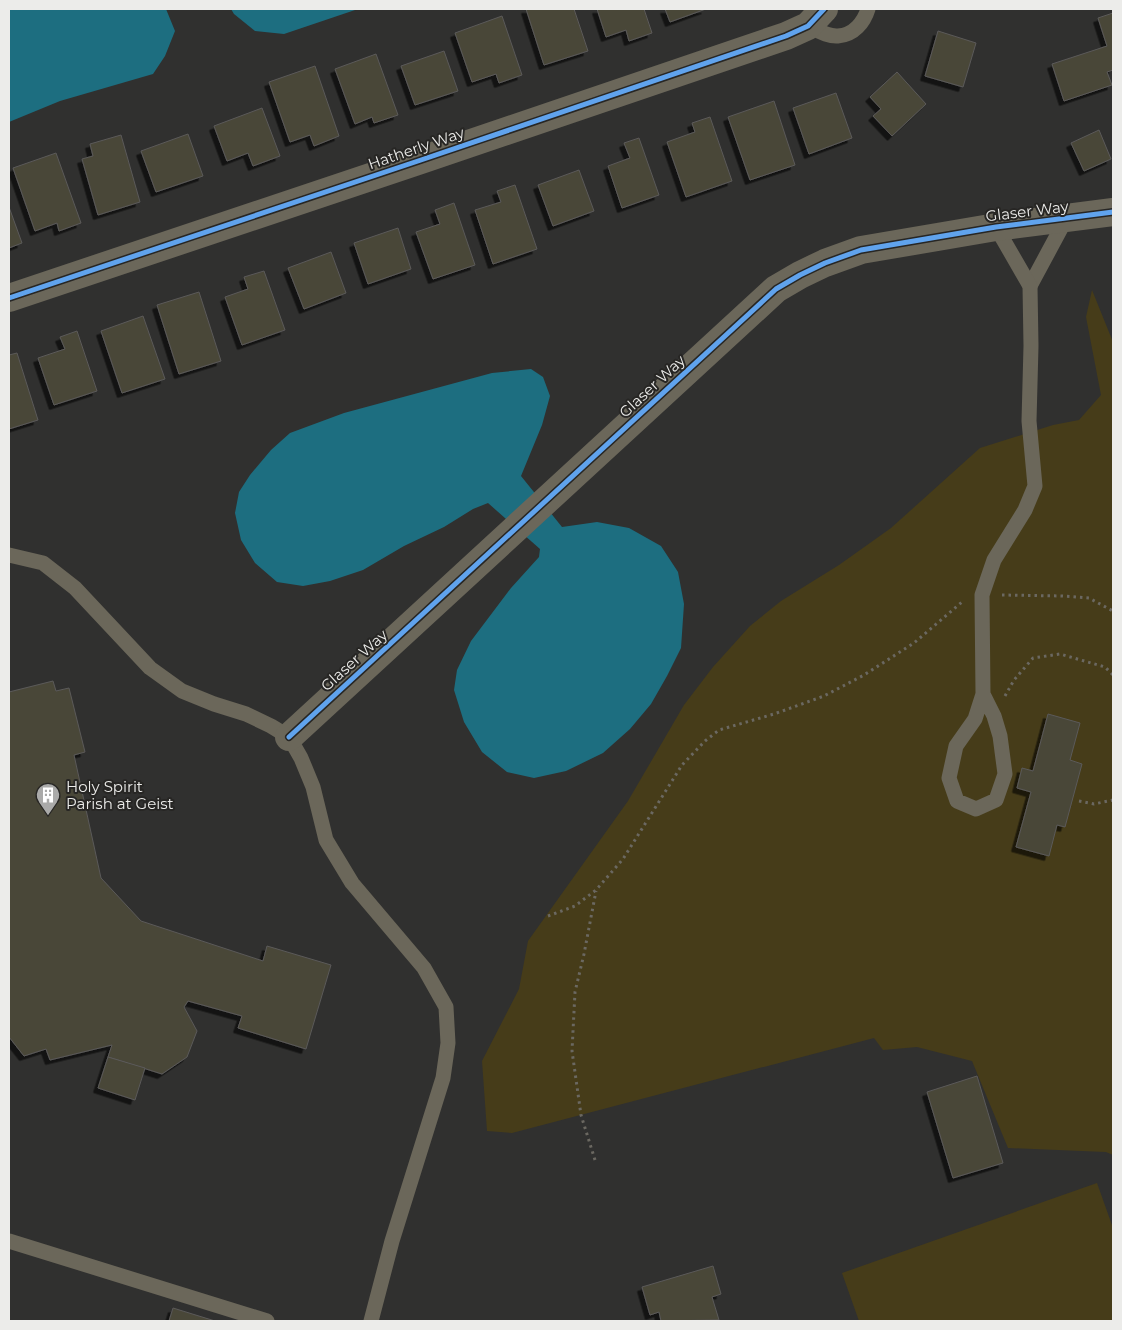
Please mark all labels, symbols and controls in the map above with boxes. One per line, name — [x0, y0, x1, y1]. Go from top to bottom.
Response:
street label: Hatherly Way — [365, 122, 468, 173]
street label: Glaser Way — [984, 196, 1070, 226]
street label: Glaser Way — [615, 350, 690, 421]
street label: Glaser Way — [317, 624, 392, 695]
place label: Holy Spirit Parish at Geist — [66, 777, 174, 813]
building icon: Holy Spirit Parish at Geist — [35, 782, 61, 816]

